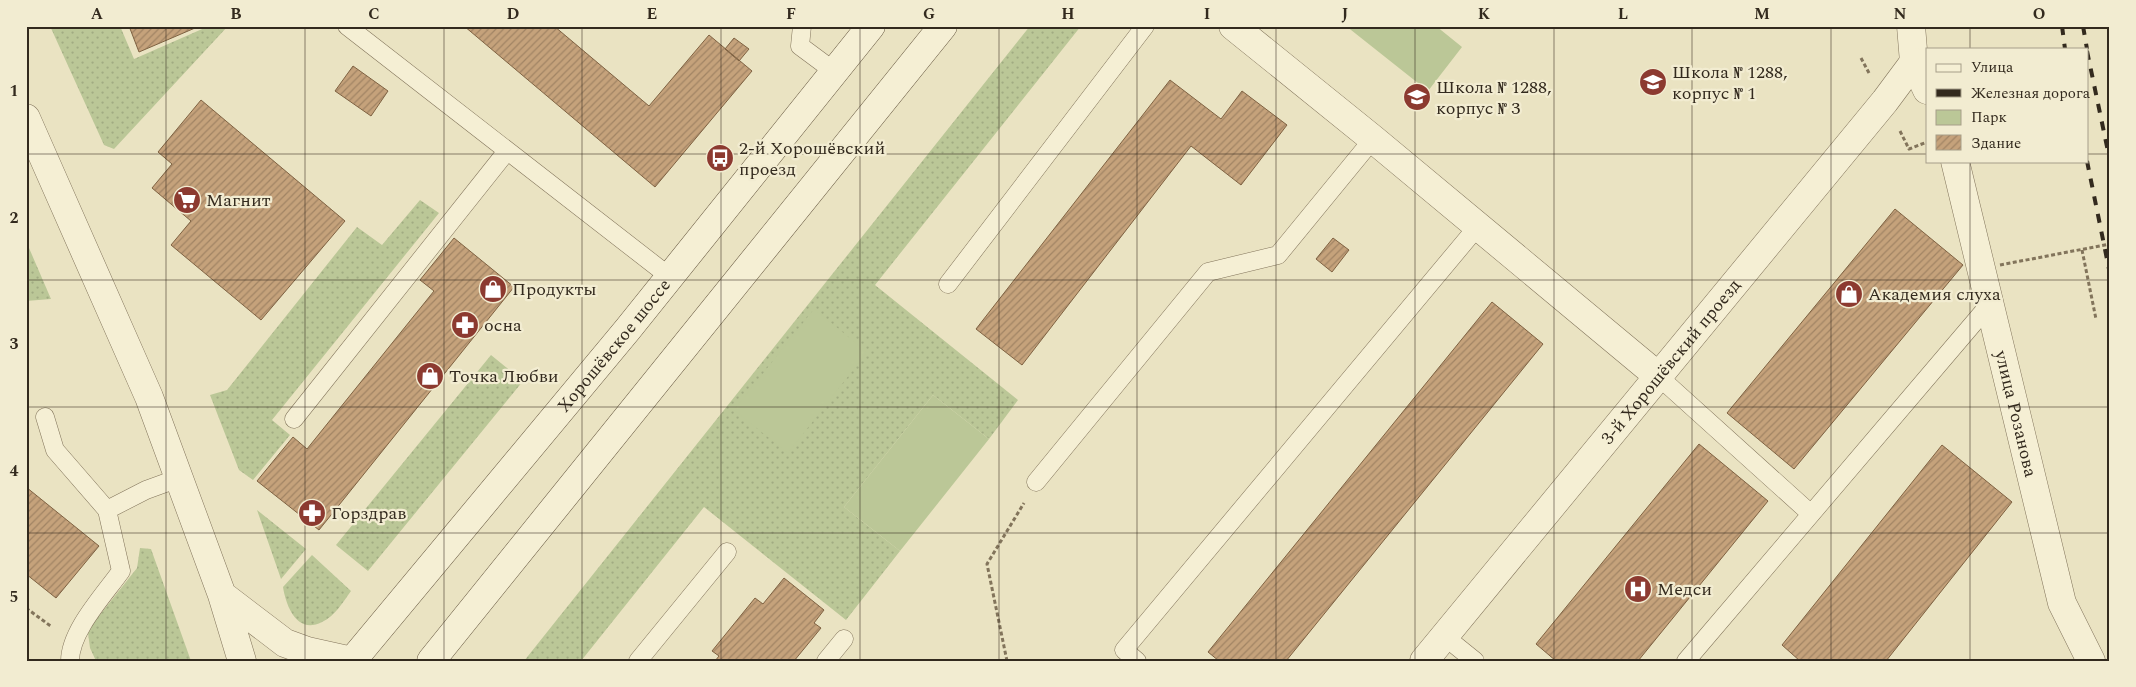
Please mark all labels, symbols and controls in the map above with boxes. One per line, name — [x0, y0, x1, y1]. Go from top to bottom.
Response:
text: A — [91, 2, 104, 26]
text: B — [230, 2, 242, 26]
text: C — [368, 2, 380, 26]
text: D — [507, 2, 520, 26]
text: E — [647, 2, 657, 26]
text: F — [786, 2, 796, 26]
text: G — [923, 2, 935, 26]
text: H — [1061, 2, 1075, 26]
text: I — [1204, 2, 1210, 26]
text: J — [1342, 2, 1349, 26]
text: K — [1478, 2, 1491, 26]
text: L — [1618, 2, 1628, 26]
text: M — [1754, 2, 1770, 26]
text: N — [1893, 2, 1907, 26]
text: O — [2033, 2, 2045, 26]
legend — [1926, 48, 2088, 162]
text: Улица — [1971, 56, 2014, 79]
place label: Школа № 1288, корпус № 1 — [1672, 59, 1787, 107]
school or university icon: Школа № 1288, корпус № 1 — [1638, 67, 1668, 97]
place label: Школа № 1288, корпус № 3 — [1436, 74, 1551, 122]
text: 1 — [10, 79, 18, 103]
school or university icon: Школа № 1288, корпус № 3 — [1402, 82, 1432, 112]
text: Железная дорога — [1971, 82, 2091, 105]
text: Парк — [1971, 106, 2007, 129]
text: Здание — [1971, 132, 2021, 155]
place label: 2-й Хорошёвский проезд — [739, 135, 885, 183]
bus stop icon: 2-й Хорошёвский проезд — [705, 143, 735, 173]
supermarket icon: Магнит — [172, 185, 202, 215]
place label: Магнит — [206, 187, 271, 214]
text: 2 — [10, 206, 19, 230]
street label: Хорошёвское шоссе — [551, 273, 677, 419]
street label: 3-й Хорошёвский проезд — [1595, 273, 1747, 451]
shop icon: Продукты — [478, 274, 508, 304]
place label: Продукты — [512, 276, 597, 303]
shop icon: Академия слуха — [1834, 279, 1864, 309]
place label: Академия слуха — [1868, 281, 2001, 308]
pharmacy icon: осна — [450, 310, 480, 340]
place label: осна — [484, 312, 522, 339]
text: 3 — [10, 332, 19, 356]
street label: улица Розанова — [1987, 347, 2044, 480]
shop icon: Точка Любви — [415, 361, 445, 391]
place label: Точка Любви — [449, 363, 559, 390]
text: 4 — [10, 459, 19, 483]
pharmacy icon: Горздрав — [297, 498, 327, 528]
place label: Горздрав — [331, 500, 406, 527]
hospital icon: Медси — [1623, 574, 1653, 604]
place label: Медси — [1657, 576, 1712, 603]
text: 5 — [10, 585, 18, 609]

